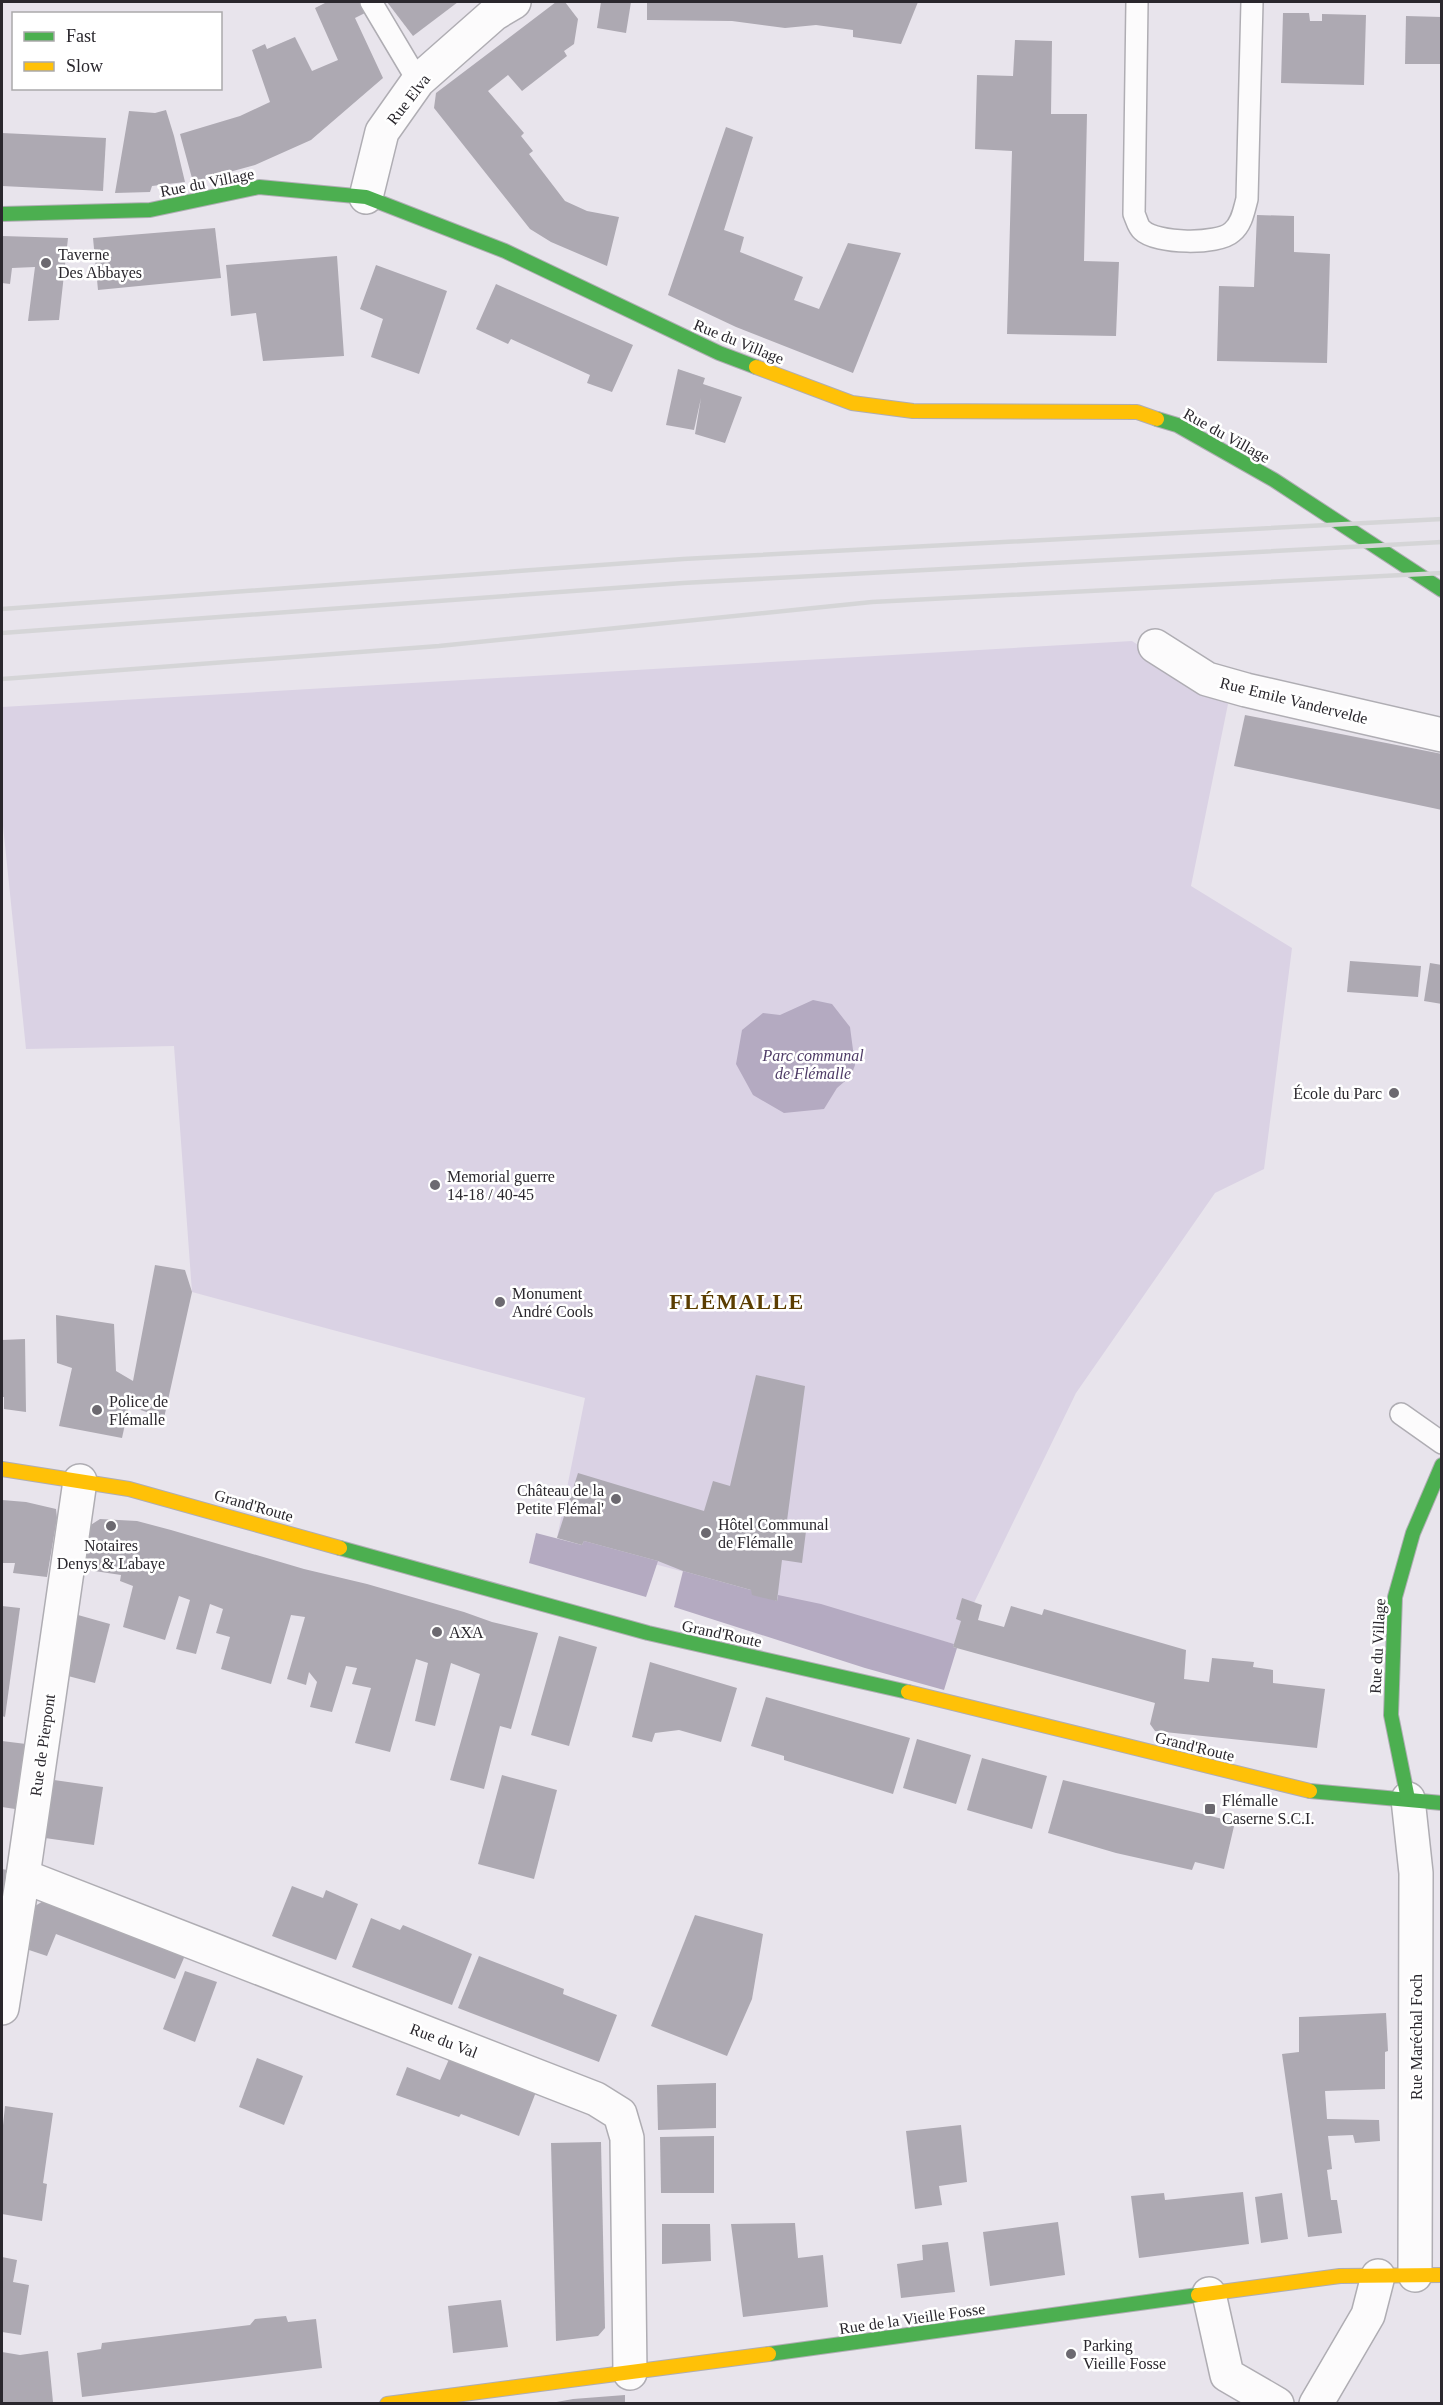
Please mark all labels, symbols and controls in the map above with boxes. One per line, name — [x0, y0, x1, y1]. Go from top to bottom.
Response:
legend — [12, 12, 222, 90]
text: Fast — [66, 26, 96, 46]
text: Slow — [66, 56, 103, 76]
street label: Rue Elva — [384, 71, 433, 128]
street label: Rue du Village — [159, 165, 256, 201]
place label: Taverne Des Abbayes — [58, 246, 142, 282]
marker: Taverne Des Abbayes — [39, 256, 53, 270]
street label: Rue du Village — [691, 316, 786, 368]
street label: Rue du Village — [1180, 405, 1273, 467]
street label: Rue Emile Vandervelde — [1218, 674, 1370, 727]
park label: Parc communal de Flémalle — [761, 1047, 864, 1082]
place label: École du Parc — [1293, 1084, 1382, 1102]
marker: École du Parc — [1387, 1086, 1401, 1100]
place label: Memorial guerre 14-18 / 40-45 — [447, 1168, 555, 1203]
marker: Memorial guerre 14-18 / 40-45 — [428, 1178, 442, 1192]
place label: Monument André Cools — [512, 1285, 593, 1320]
district label: FLÉMALLE — [669, 1289, 805, 1314]
marker: Monument André Cools — [493, 1295, 507, 1309]
place label: Police de Flémalle — [109, 1393, 168, 1428]
marker: Police de Flémalle — [90, 1403, 104, 1417]
place label: Château de la Petite Flémal' — [516, 1482, 604, 1517]
street label: Grand'Route — [213, 1486, 295, 1525]
marker: Château de la Petite Flémal' — [609, 1492, 623, 1506]
place label: Hôtel Communal de Flémalle — [718, 1516, 829, 1551]
marker: Notaires Denys & Labaye — [104, 1519, 118, 1533]
marker: Hôtel Communal de Flémalle — [699, 1526, 713, 1540]
place label: Notaires Denys & Labaye — [57, 1537, 165, 1573]
street label: Rue du Village — [1367, 1598, 1389, 1694]
street label: Grand'Route — [680, 1617, 763, 1650]
place label: AXA — [449, 1624, 484, 1641]
marker: AXA — [430, 1625, 444, 1639]
street label: Rue de Pierpont — [27, 1692, 59, 1797]
street label: Grand'Route — [1153, 1728, 1236, 1765]
place label: Flémalle Caserne S.C.I. — [1222, 1792, 1314, 1827]
marker: Flémalle Caserne S.C.I. — [1203, 1802, 1217, 1816]
street label: Rue Maréchal Foch — [1408, 1974, 1425, 2100]
street label: Rue du Val — [408, 2020, 480, 2061]
street label: Rue de la Vieille Fosse — [838, 2300, 986, 2337]
place label: Parking Vieille Fosse — [1083, 2337, 1166, 2372]
marker: Parking Vieille Fosse — [1064, 2347, 1078, 2361]

